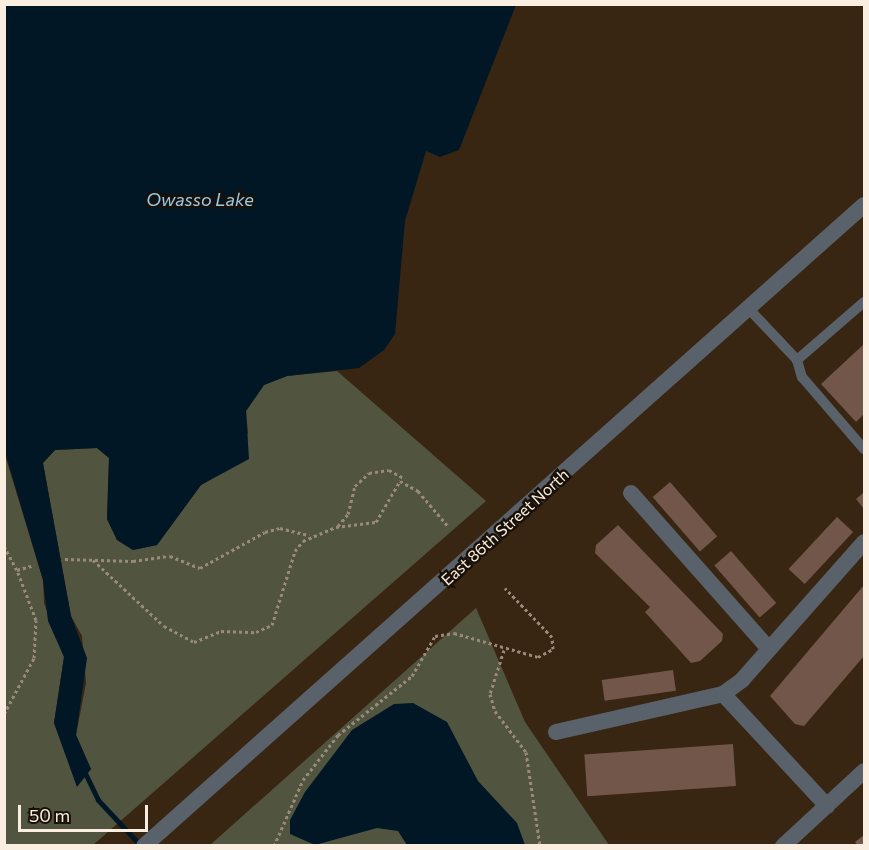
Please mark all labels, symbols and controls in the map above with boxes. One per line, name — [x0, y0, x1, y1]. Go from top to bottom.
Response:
water label: Owasso Lake — [146, 188, 254, 210]
street label: East 86th Street North — [437, 465, 573, 589]
scale bar — [21, 793, 152, 831]
text: 50 m — [29, 804, 70, 826]

